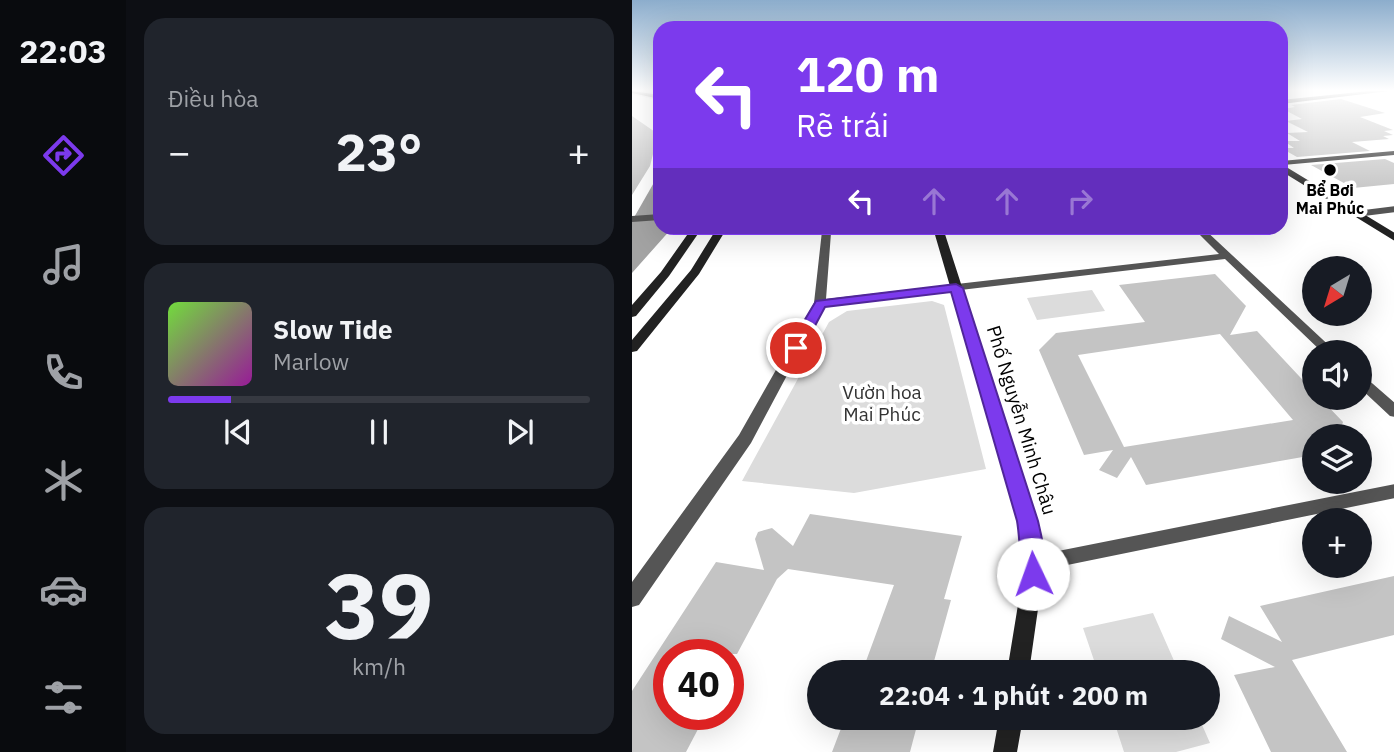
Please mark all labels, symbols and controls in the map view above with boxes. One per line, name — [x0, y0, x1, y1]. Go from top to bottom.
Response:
text: 22:03 — [19, 30, 107, 72]
text: 120 m — [796, 42, 940, 105]
icon: left — [681, 49, 772, 140]
text: Điều hòa — [168, 83, 259, 113]
text: Rẽ trái — [796, 104, 889, 146]
text: 23° — [336, 118, 422, 185]
text: − — [168, 127, 191, 176]
text: + — [567, 127, 590, 176]
icon: directions — [39, 131, 88, 180]
marker: Bể Bơi Mai Phúc — [1322, 162, 1338, 178]
place label: Bể Bơi Mai Phúc — [1296, 180, 1364, 218]
icon: left — [842, 182, 880, 220]
icon: ahead — [915, 182, 953, 220]
icon: ahead — [988, 182, 1026, 220]
icon: right — [1061, 182, 1099, 220]
icon: music — [39, 240, 88, 289]
north arrow — [1302, 256, 1372, 326]
map controls — [1302, 256, 1372, 578]
text: Slow Tide — [273, 312, 393, 346]
pin — [766, 318, 826, 378]
street label: Phố Nguyễn Minh Châu — [982, 323, 1062, 517]
icon: arrive — [777, 329, 815, 367]
button: sound — [1302, 340, 1372, 410]
text: Marlow — [273, 346, 349, 376]
icon: phone — [39, 348, 88, 397]
park label: Vườn hoa Mai Phúc — [842, 380, 922, 426]
icon: previous — [219, 413, 257, 451]
icon: pause — [360, 413, 398, 451]
icon: next — [501, 413, 539, 451]
button: layers — [1302, 424, 1372, 494]
icon: climate — [39, 456, 88, 505]
button: + — [1302, 508, 1372, 578]
position arrow — [996, 537, 1070, 611]
text: 39 — [324, 546, 434, 664]
icon: car — [39, 565, 88, 614]
speed limit sign: 40 — [653, 639, 744, 730]
text: km/h — [352, 651, 406, 681]
icon: filters — [39, 673, 88, 722]
text: 22:04 · 1 phút · 200 m — [879, 678, 1148, 712]

